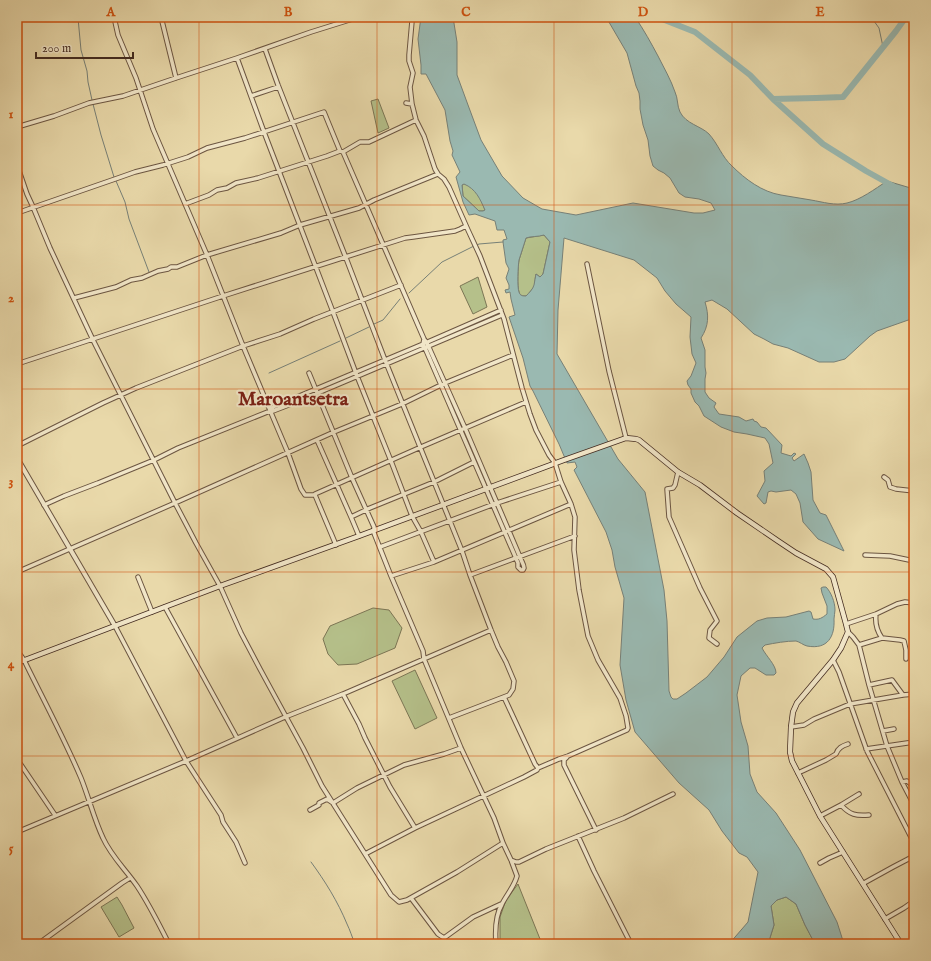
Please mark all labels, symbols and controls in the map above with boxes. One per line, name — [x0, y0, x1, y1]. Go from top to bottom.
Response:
text: A — [106, 4, 117, 21]
text: B — [284, 4, 293, 21]
text: C — [461, 4, 471, 21]
text: D — [638, 4, 649, 21]
text: E — [815, 4, 825, 21]
scale bar — [36, 34, 133, 60]
text: 200 m — [42, 41, 71, 56]
text: 1 — [9, 106, 14, 123]
text: 2 — [8, 290, 14, 307]
district label: Maroantsetra — [238, 387, 349, 412]
text: 3 — [9, 473, 14, 490]
text: 4 — [8, 656, 15, 673]
text: 5 — [9, 840, 14, 857]

